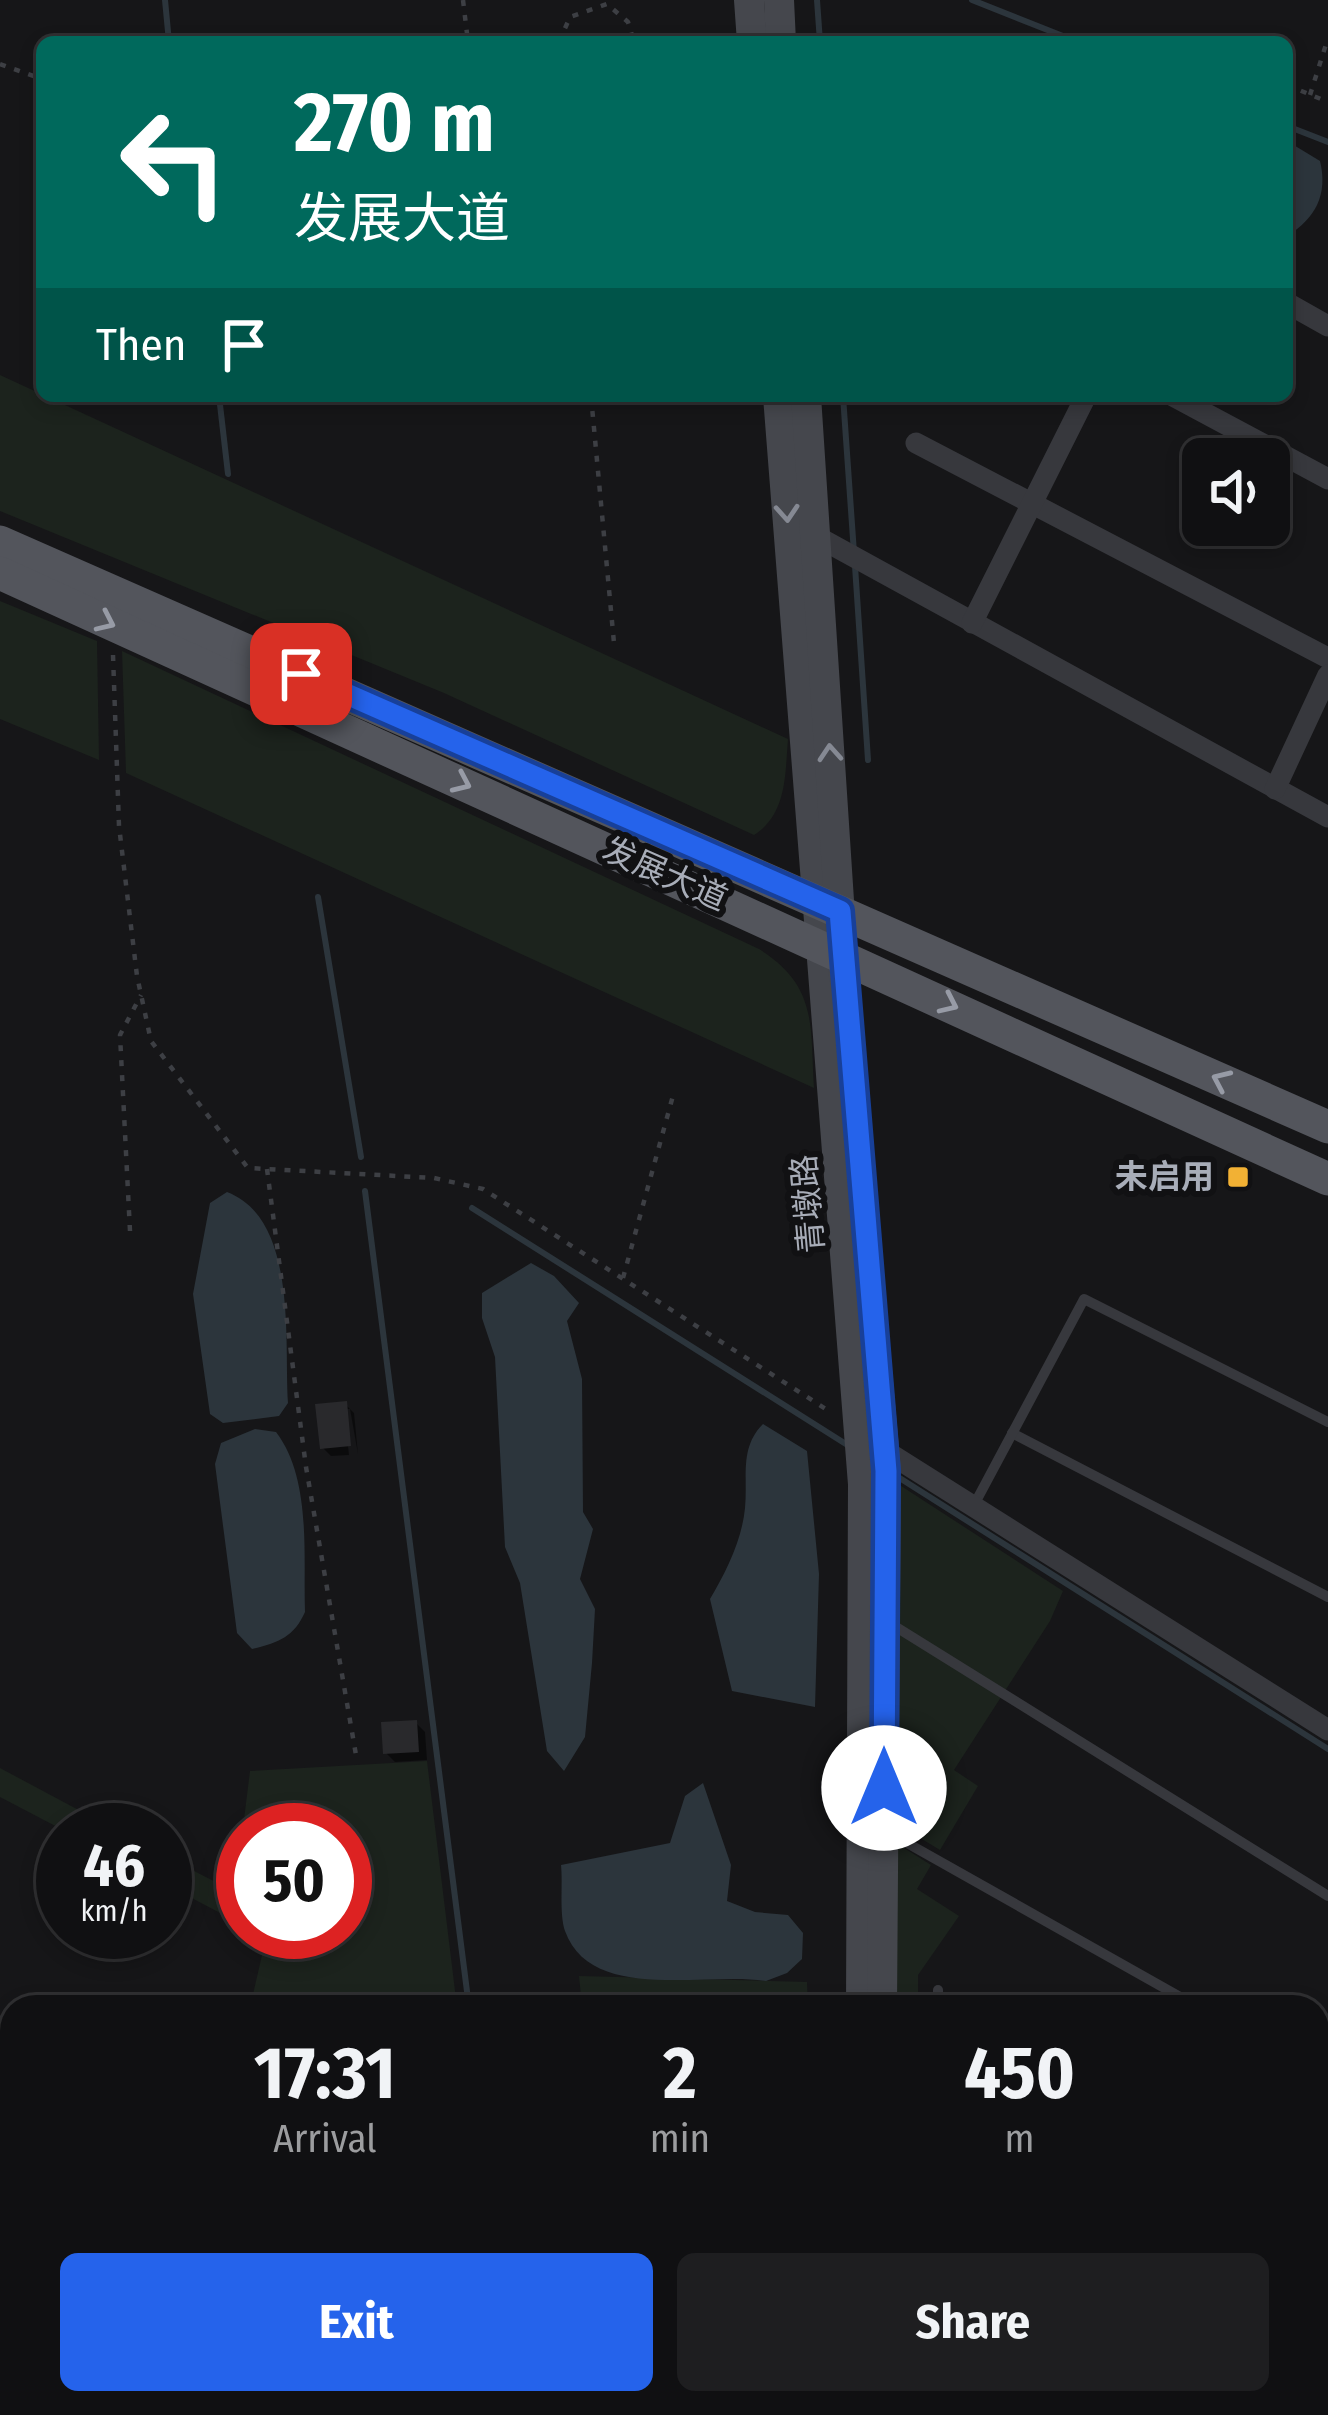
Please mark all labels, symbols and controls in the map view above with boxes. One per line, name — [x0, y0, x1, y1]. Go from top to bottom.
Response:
text: 270 m — [294, 72, 495, 173]
icon: left — [96, 84, 252, 240]
text: 发展大道 — [294, 187, 510, 251]
icon: arrive — [211, 312, 277, 378]
text: Then — [96, 318, 187, 372]
map controls — [1182, 438, 1290, 546]
button: sound — [1182, 438, 1290, 546]
one-way arrow — [774, 504, 800, 523]
one-way arrow — [94, 608, 115, 632]
pin — [250, 623, 352, 725]
icon: arrive — [268, 641, 334, 707]
one-way arrow — [817, 743, 843, 762]
one-way arrow — [450, 768, 471, 792]
street label: 发展大道 — [597, 829, 733, 919]
one-way arrow — [937, 989, 958, 1013]
one-way arrow — [1212, 1070, 1233, 1094]
street label: 青墩路 — [784, 1153, 832, 1255]
place label: 未启用 — [1115, 1157, 1214, 1197]
marker: 未启用 — [1225, 1164, 1251, 1190]
position arrow — [821, 1725, 947, 1851]
speed limit sign: 50 — [216, 1803, 372, 1959]
text: 46 — [83, 1830, 145, 1902]
text: km/h — [81, 1893, 147, 1929]
text: 17:31 — [254, 2031, 396, 2117]
text: 2 — [663, 2031, 697, 2117]
text: 450 — [964, 2031, 1075, 2117]
text: Arrival — [273, 2116, 377, 2162]
text: min — [650, 2116, 710, 2162]
text: m — [1005, 2116, 1035, 2162]
button: Exit — [60, 2253, 653, 2391]
button: Share — [677, 2253, 1269, 2391]

